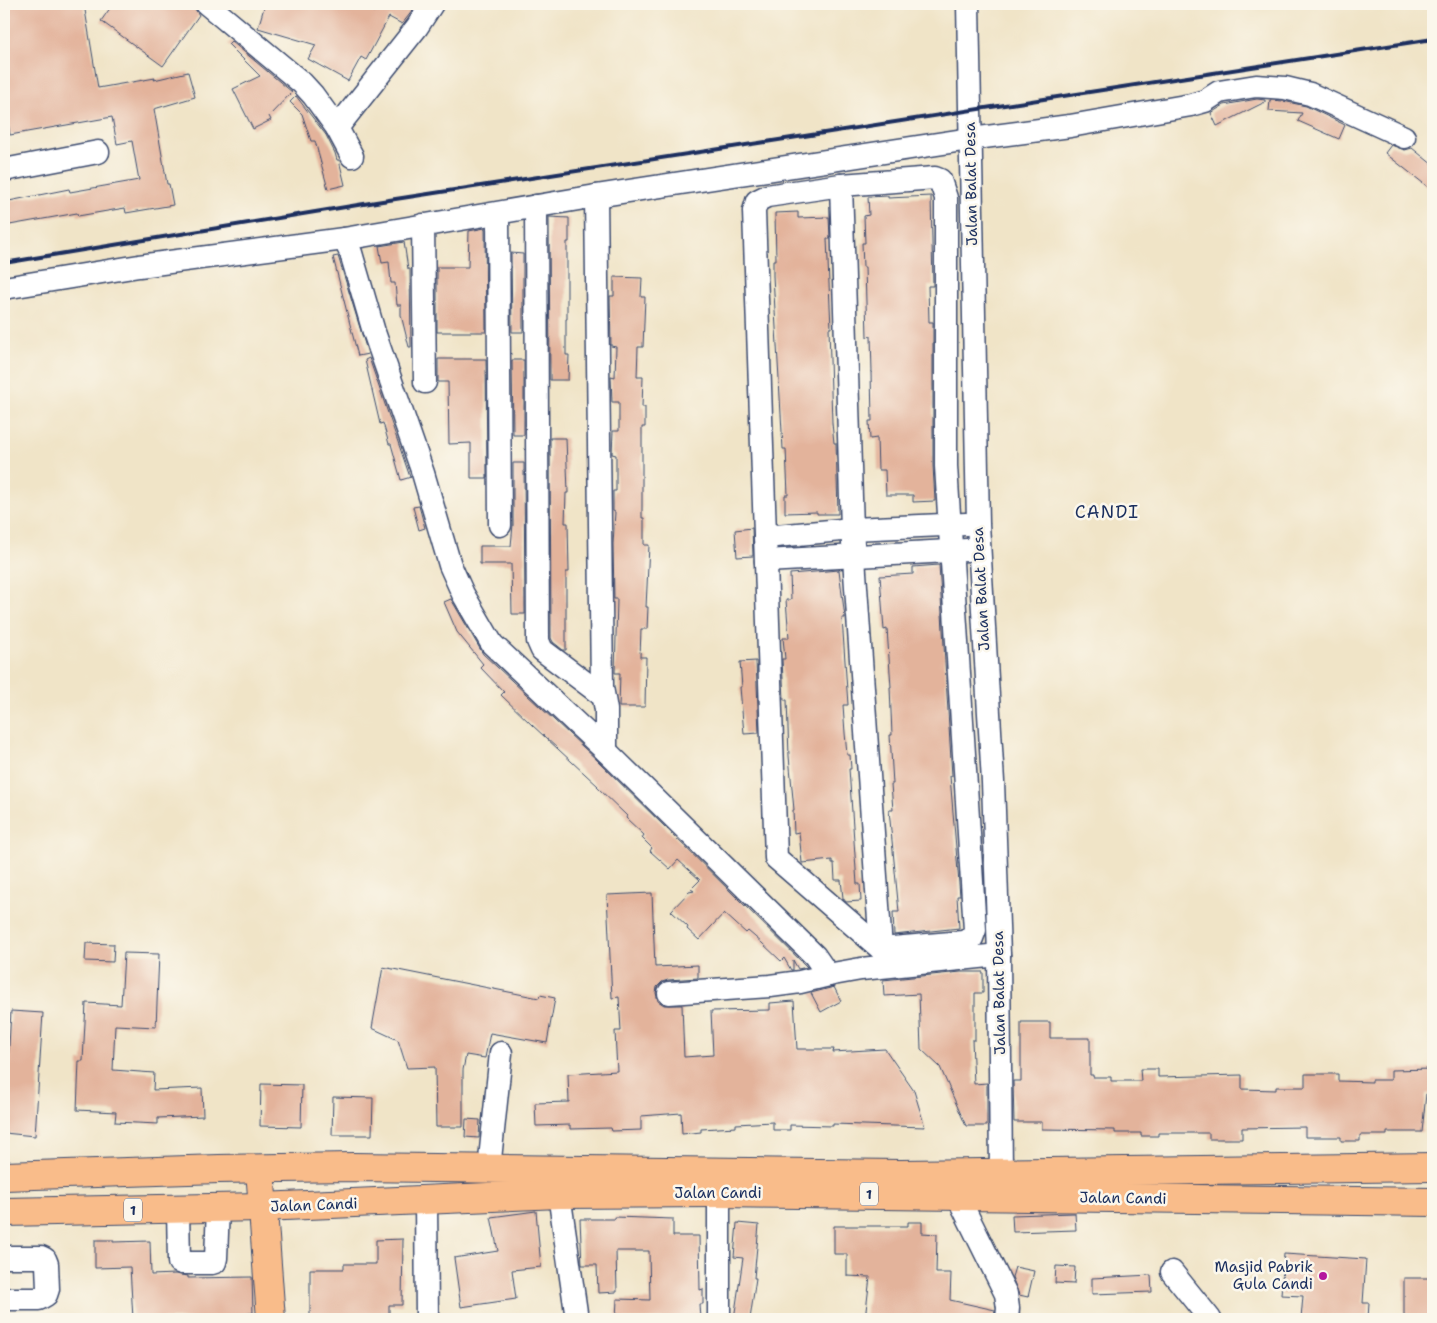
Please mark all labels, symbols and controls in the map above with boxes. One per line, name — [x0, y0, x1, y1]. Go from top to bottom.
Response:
street label: Jalan Balat Desa — [960, 121, 982, 246]
district label: CANDI — [1075, 500, 1139, 524]
street label: Jalan Balat Desa — [968, 526, 994, 651]
street label: Jalan Balat Desa — [988, 930, 1010, 1055]
road number: 1 — [860, 1182, 878, 1206]
street label: Jalan Candi — [674, 1183, 762, 1203]
street label: Jalan Candi — [1079, 1187, 1167, 1209]
street label: Jalan Candi — [270, 1193, 358, 1217]
road number: 1 — [124, 1198, 142, 1222]
place label: Masjid Pabrik Gula Candi — [1214, 1257, 1313, 1294]
marker: Masjid Pabrik Gula Candi — [1317, 1270, 1329, 1282]

